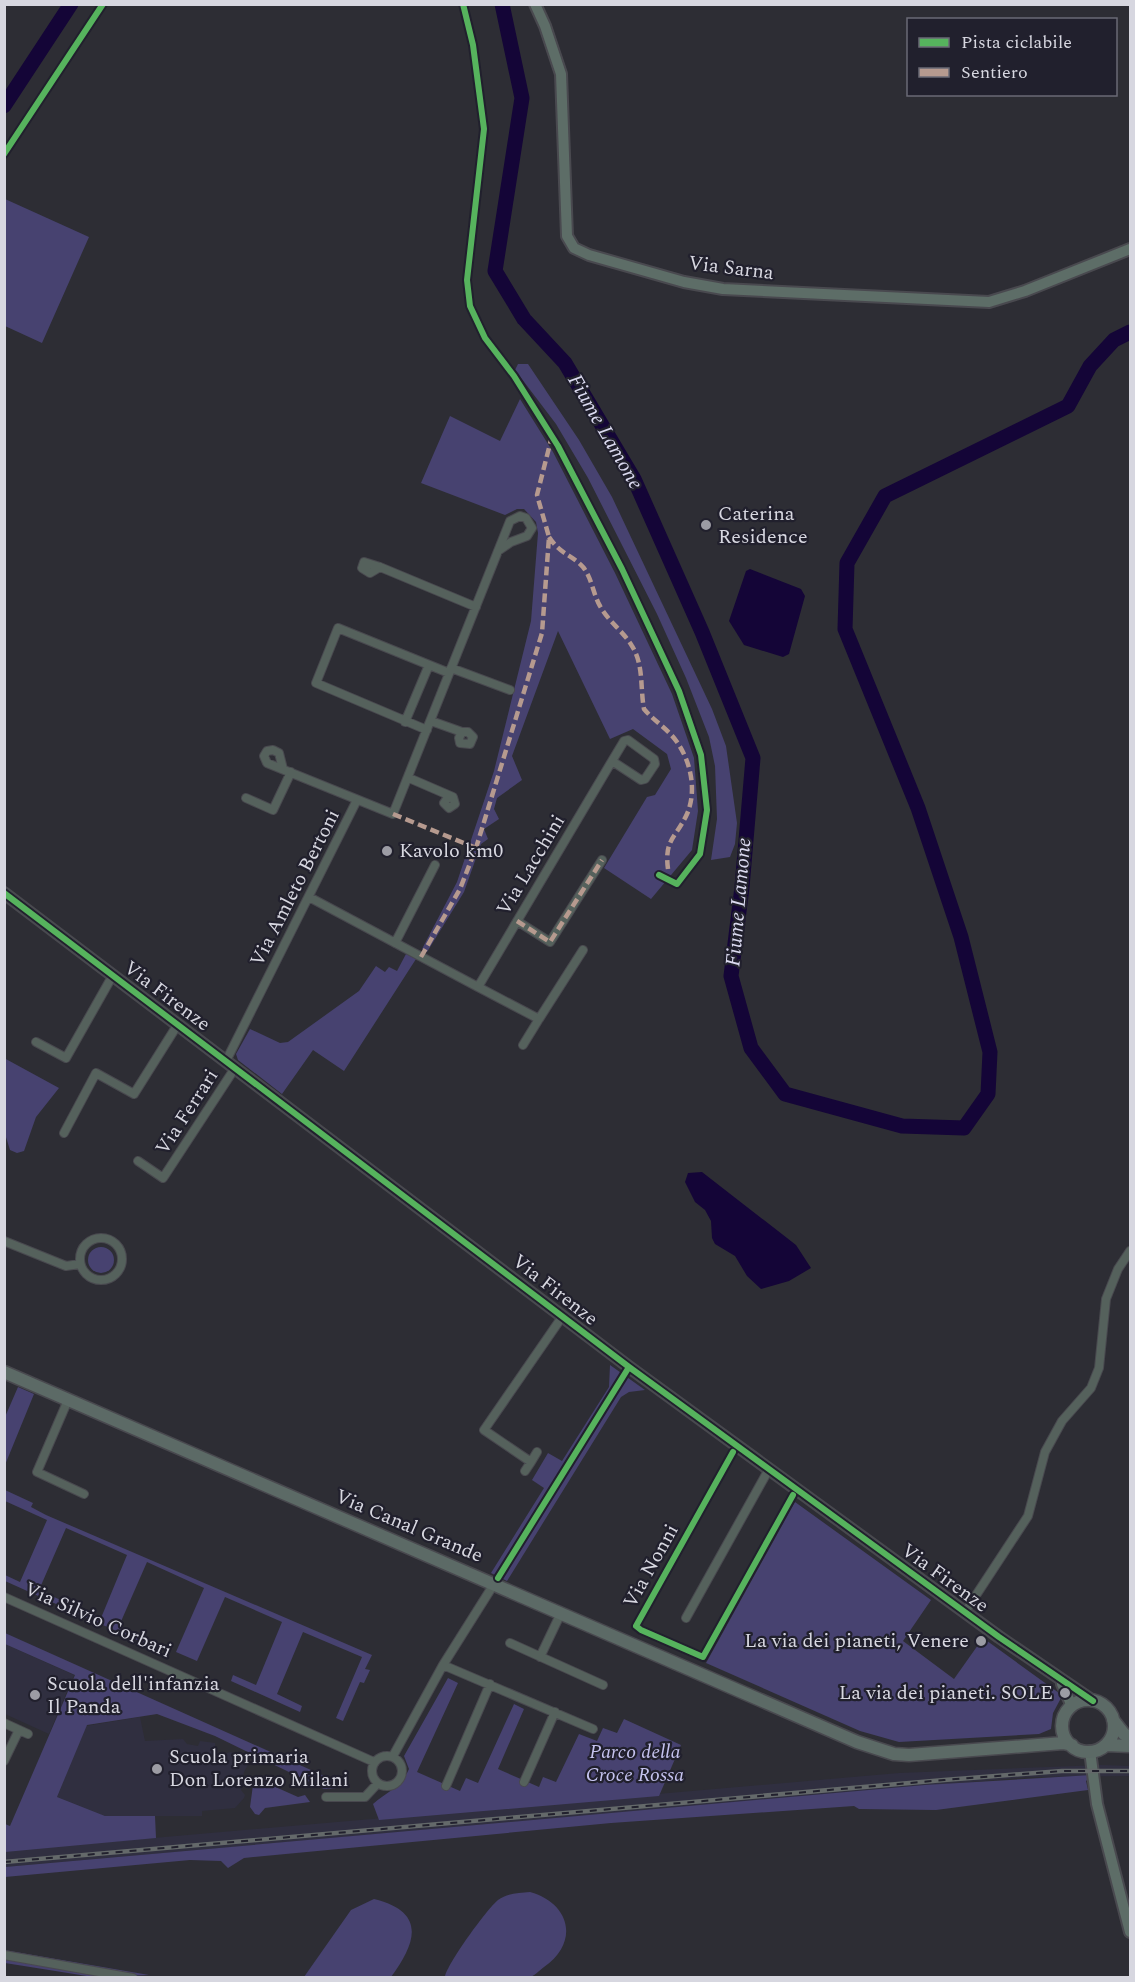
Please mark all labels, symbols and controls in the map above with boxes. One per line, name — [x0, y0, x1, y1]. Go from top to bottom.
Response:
legend — [907, 18, 1117, 96]
text: Pista ciclabile — [961, 29, 1072, 56]
text: Sentiero — [961, 59, 1028, 86]
street label: Via Sarna — [687, 248, 776, 288]
water label: Fiume Lamone — [559, 368, 651, 496]
place label: Caterina Residence — [718, 499, 808, 552]
marker: Caterina Residence — [699, 518, 713, 532]
street label: Via Amleto Bertoni — [242, 804, 348, 972]
street label: Via Lacchini — [489, 809, 573, 921]
place label: Kavolo km0 — [399, 836, 503, 866]
water label: Fiume Lamone — [717, 836, 761, 968]
marker: Kavolo km0 — [380, 844, 394, 858]
street label: Via Firenze — [117, 953, 217, 1039]
street label: Via Ferrari — [148, 1063, 226, 1161]
street label: Via Firenze — [505, 1247, 605, 1333]
street label: Via Canal Grande — [330, 1481, 488, 1571]
street label: Via Nonni — [616, 1518, 686, 1614]
street label: Via Firenze — [895, 1536, 995, 1620]
street label: Via Silvio Corbari — [19, 1574, 177, 1666]
place label: La via dei pianeti, Venere — [744, 1626, 969, 1656]
marker: La via dei pianeti, Venere — [974, 1634, 988, 1648]
place label: Scuola dell'infanzia Il Panda — [47, 1669, 220, 1722]
place label: La via dei pianeti. SOLE — [839, 1678, 1053, 1708]
marker: La via dei pianeti. SOLE — [1058, 1686, 1072, 1700]
marker: Scuola dell'infanzia Il Panda — [28, 1688, 42, 1702]
park label: Parco della Croce Rossa — [586, 1737, 684, 1790]
place label: Scuola primaria Don Lorenzo Milani — [169, 1742, 349, 1795]
marker: Scuola primaria Don Lorenzo Milani — [150, 1762, 164, 1776]

